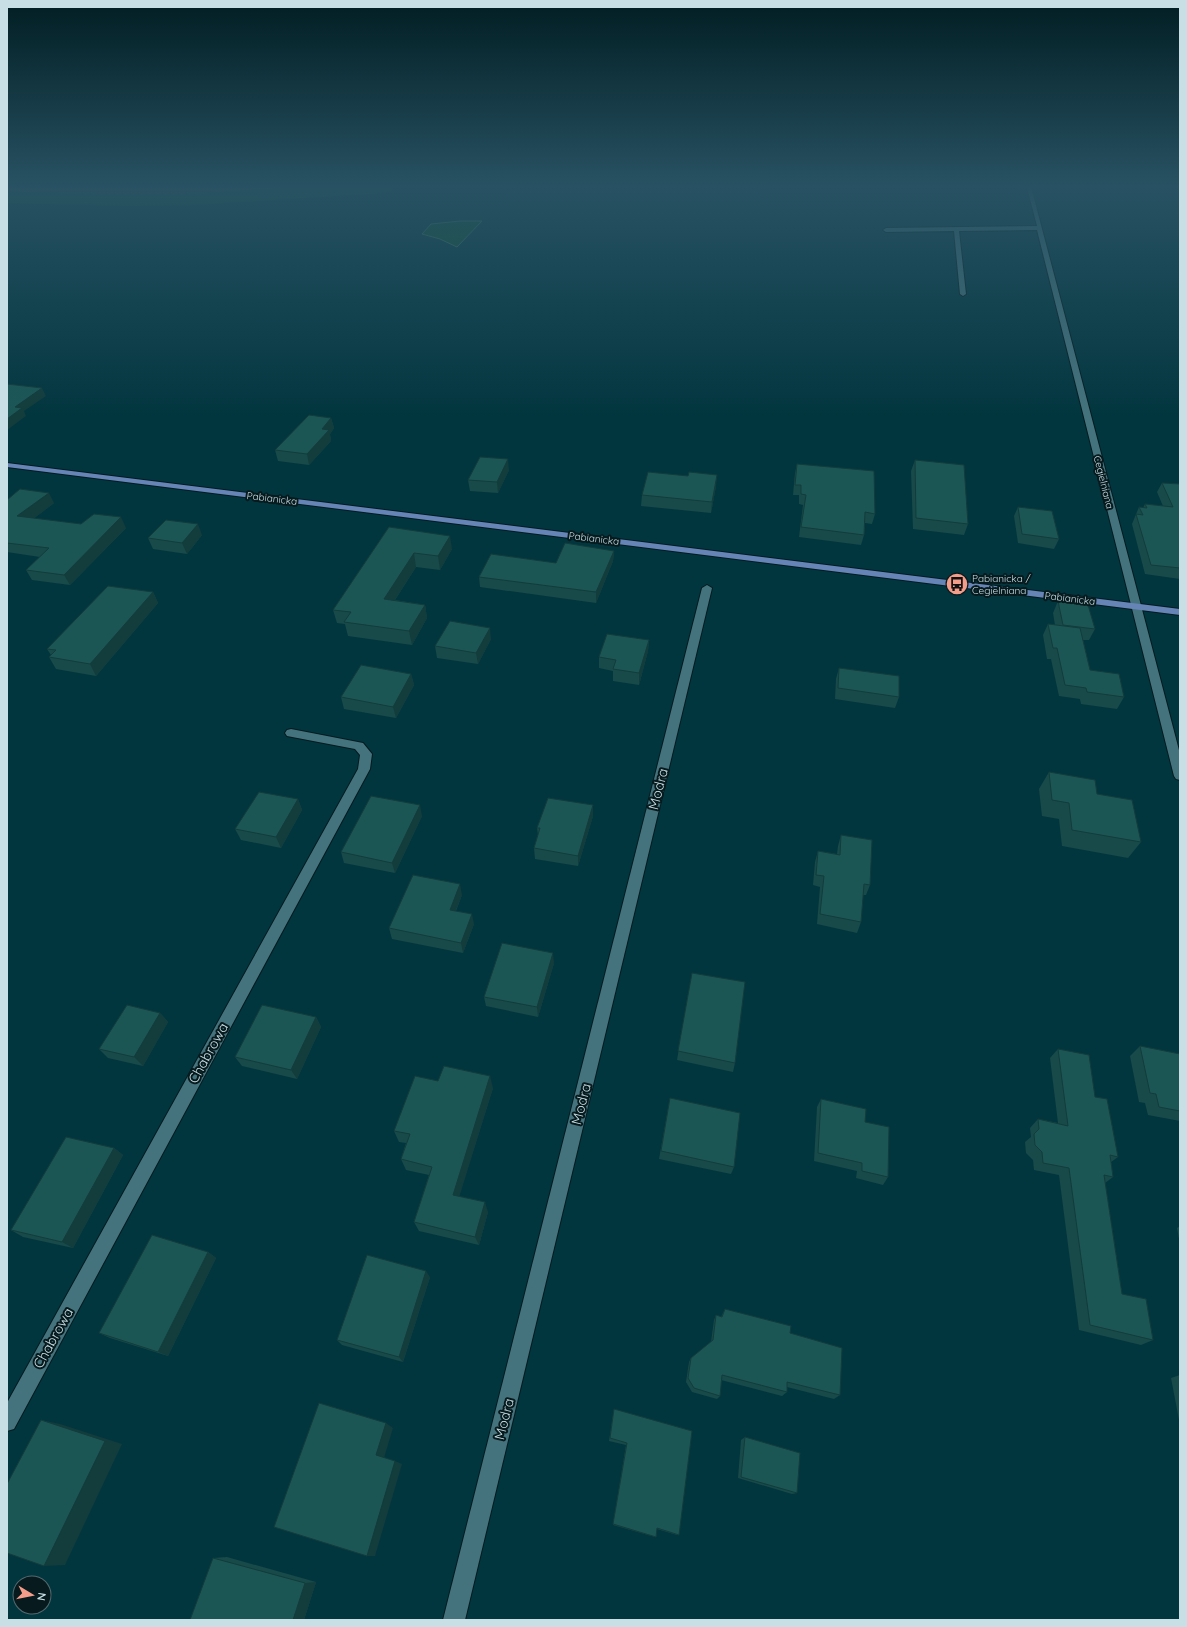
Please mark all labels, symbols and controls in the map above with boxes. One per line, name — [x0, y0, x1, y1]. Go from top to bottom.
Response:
street label: Cegielniana — [1091, 454, 1116, 510]
street label: Pabianicka — [246, 489, 298, 508]
street label: Pabianicka — [568, 529, 620, 548]
bus stop icon: Pabianicka / Cegielniana — [944, 571, 970, 597]
place label: Pabianicka / Cegielniana — [972, 572, 1031, 597]
street label: Pabianicka — [1044, 589, 1096, 608]
street label: Modra — [644, 766, 672, 812]
street label: Chabrowa — [184, 1019, 232, 1087]
street label: Modra — [567, 1081, 595, 1127]
street label: Chabrowa — [29, 1304, 77, 1372]
street label: Modra — [490, 1396, 518, 1442]
north arrow — [12, 1575, 52, 1615]
text: N — [34, 1592, 49, 1602]

